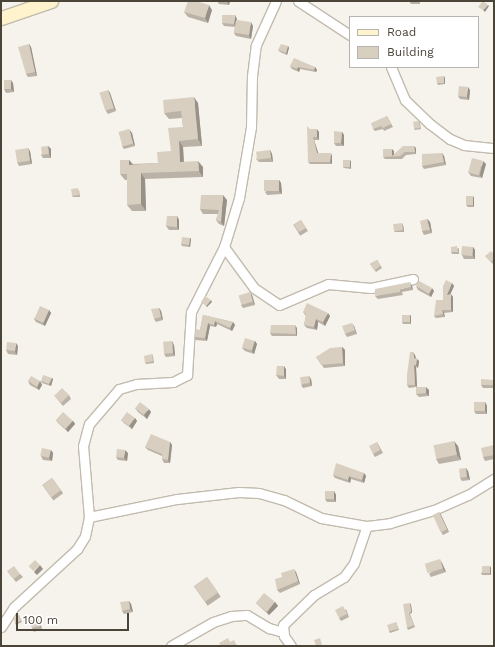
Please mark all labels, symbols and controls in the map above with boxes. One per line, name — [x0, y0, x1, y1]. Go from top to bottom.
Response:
legend — [349, 16, 479, 68]
text: Road — [387, 25, 416, 39]
text: Building — [387, 45, 434, 59]
scale bar — [18, 605, 131, 631]
text: 100 m — [23, 613, 58, 627]

